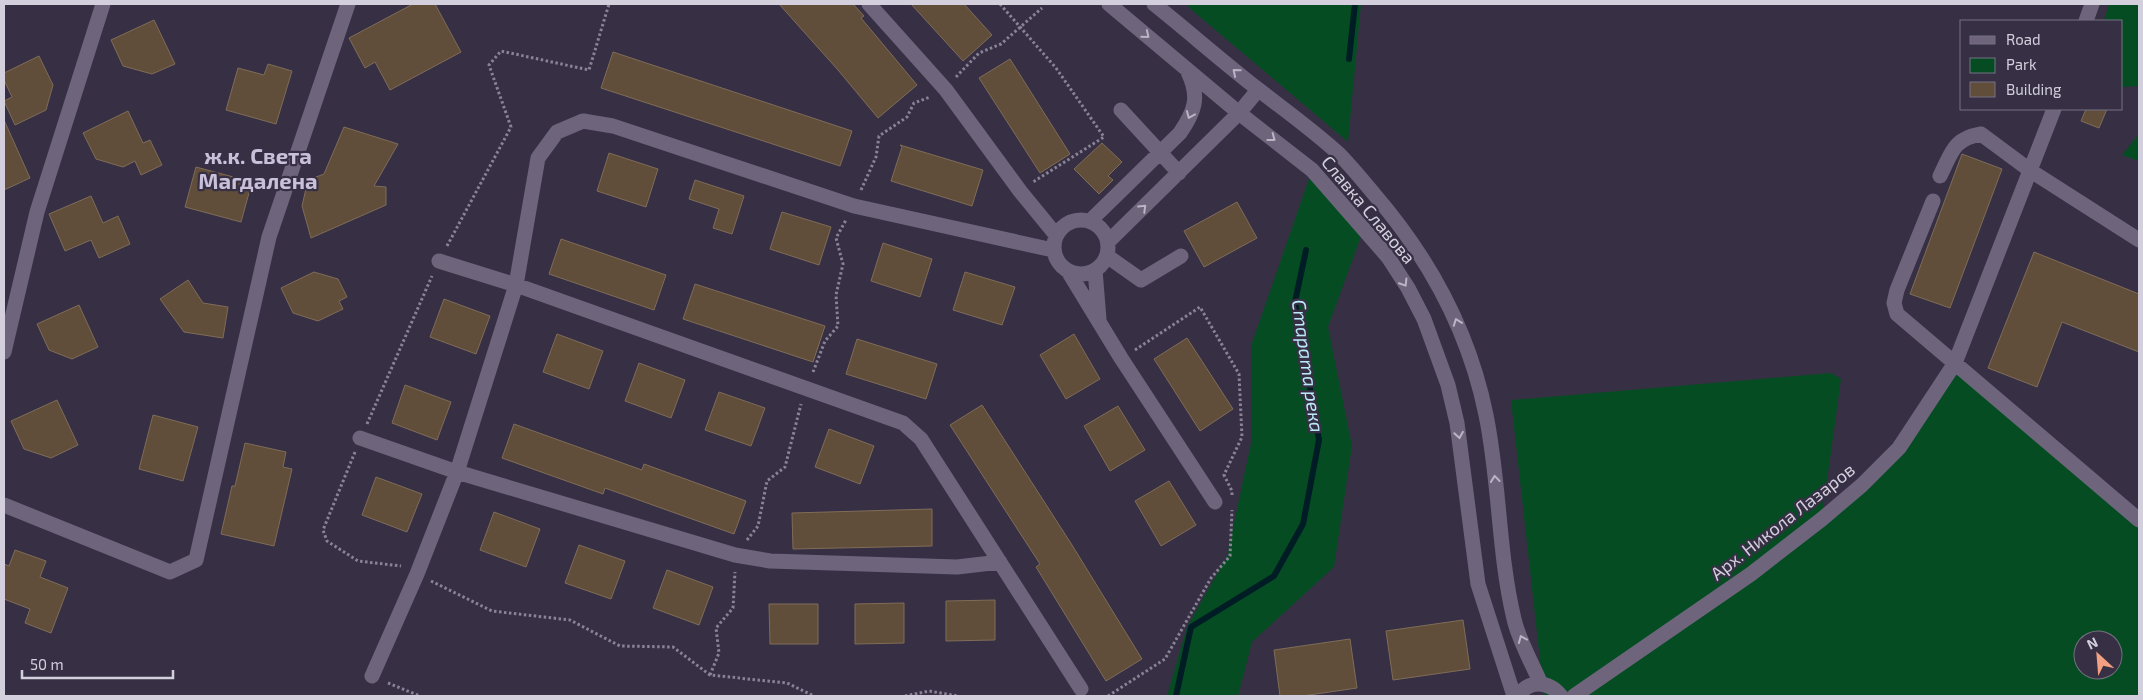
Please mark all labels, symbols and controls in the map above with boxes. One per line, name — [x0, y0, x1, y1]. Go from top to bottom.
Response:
legend — [1960, 20, 2123, 110]
one-way arrow — [1141, 30, 1150, 39]
text: Road — [2006, 30, 2041, 48]
text: Park — [2006, 55, 2037, 73]
one-way arrow — [1233, 68, 1242, 77]
text: Building — [2006, 80, 2062, 98]
one-way arrow — [1186, 110, 1196, 118]
one-way arrow — [1266, 132, 1276, 141]
district label: ж.к. Света Магдалена — [198, 142, 318, 193]
street label: Славка Славова — [1317, 151, 1420, 268]
one-way arrow — [1137, 205, 1146, 214]
one-way arrow — [1398, 278, 1408, 287]
water label: Старата река — [1288, 298, 1329, 434]
one-way arrow — [1453, 318, 1463, 327]
one-way arrow — [1453, 432, 1464, 440]
street label: Арх. Никола Лазаров — [1706, 458, 1859, 584]
one-way arrow — [1490, 475, 1501, 483]
north arrow — [2073, 630, 2123, 680]
text: N — [2084, 633, 2100, 653]
one-way arrow — [1517, 635, 1528, 644]
scale bar — [22, 648, 174, 680]
text: 50 m — [30, 655, 64, 673]

